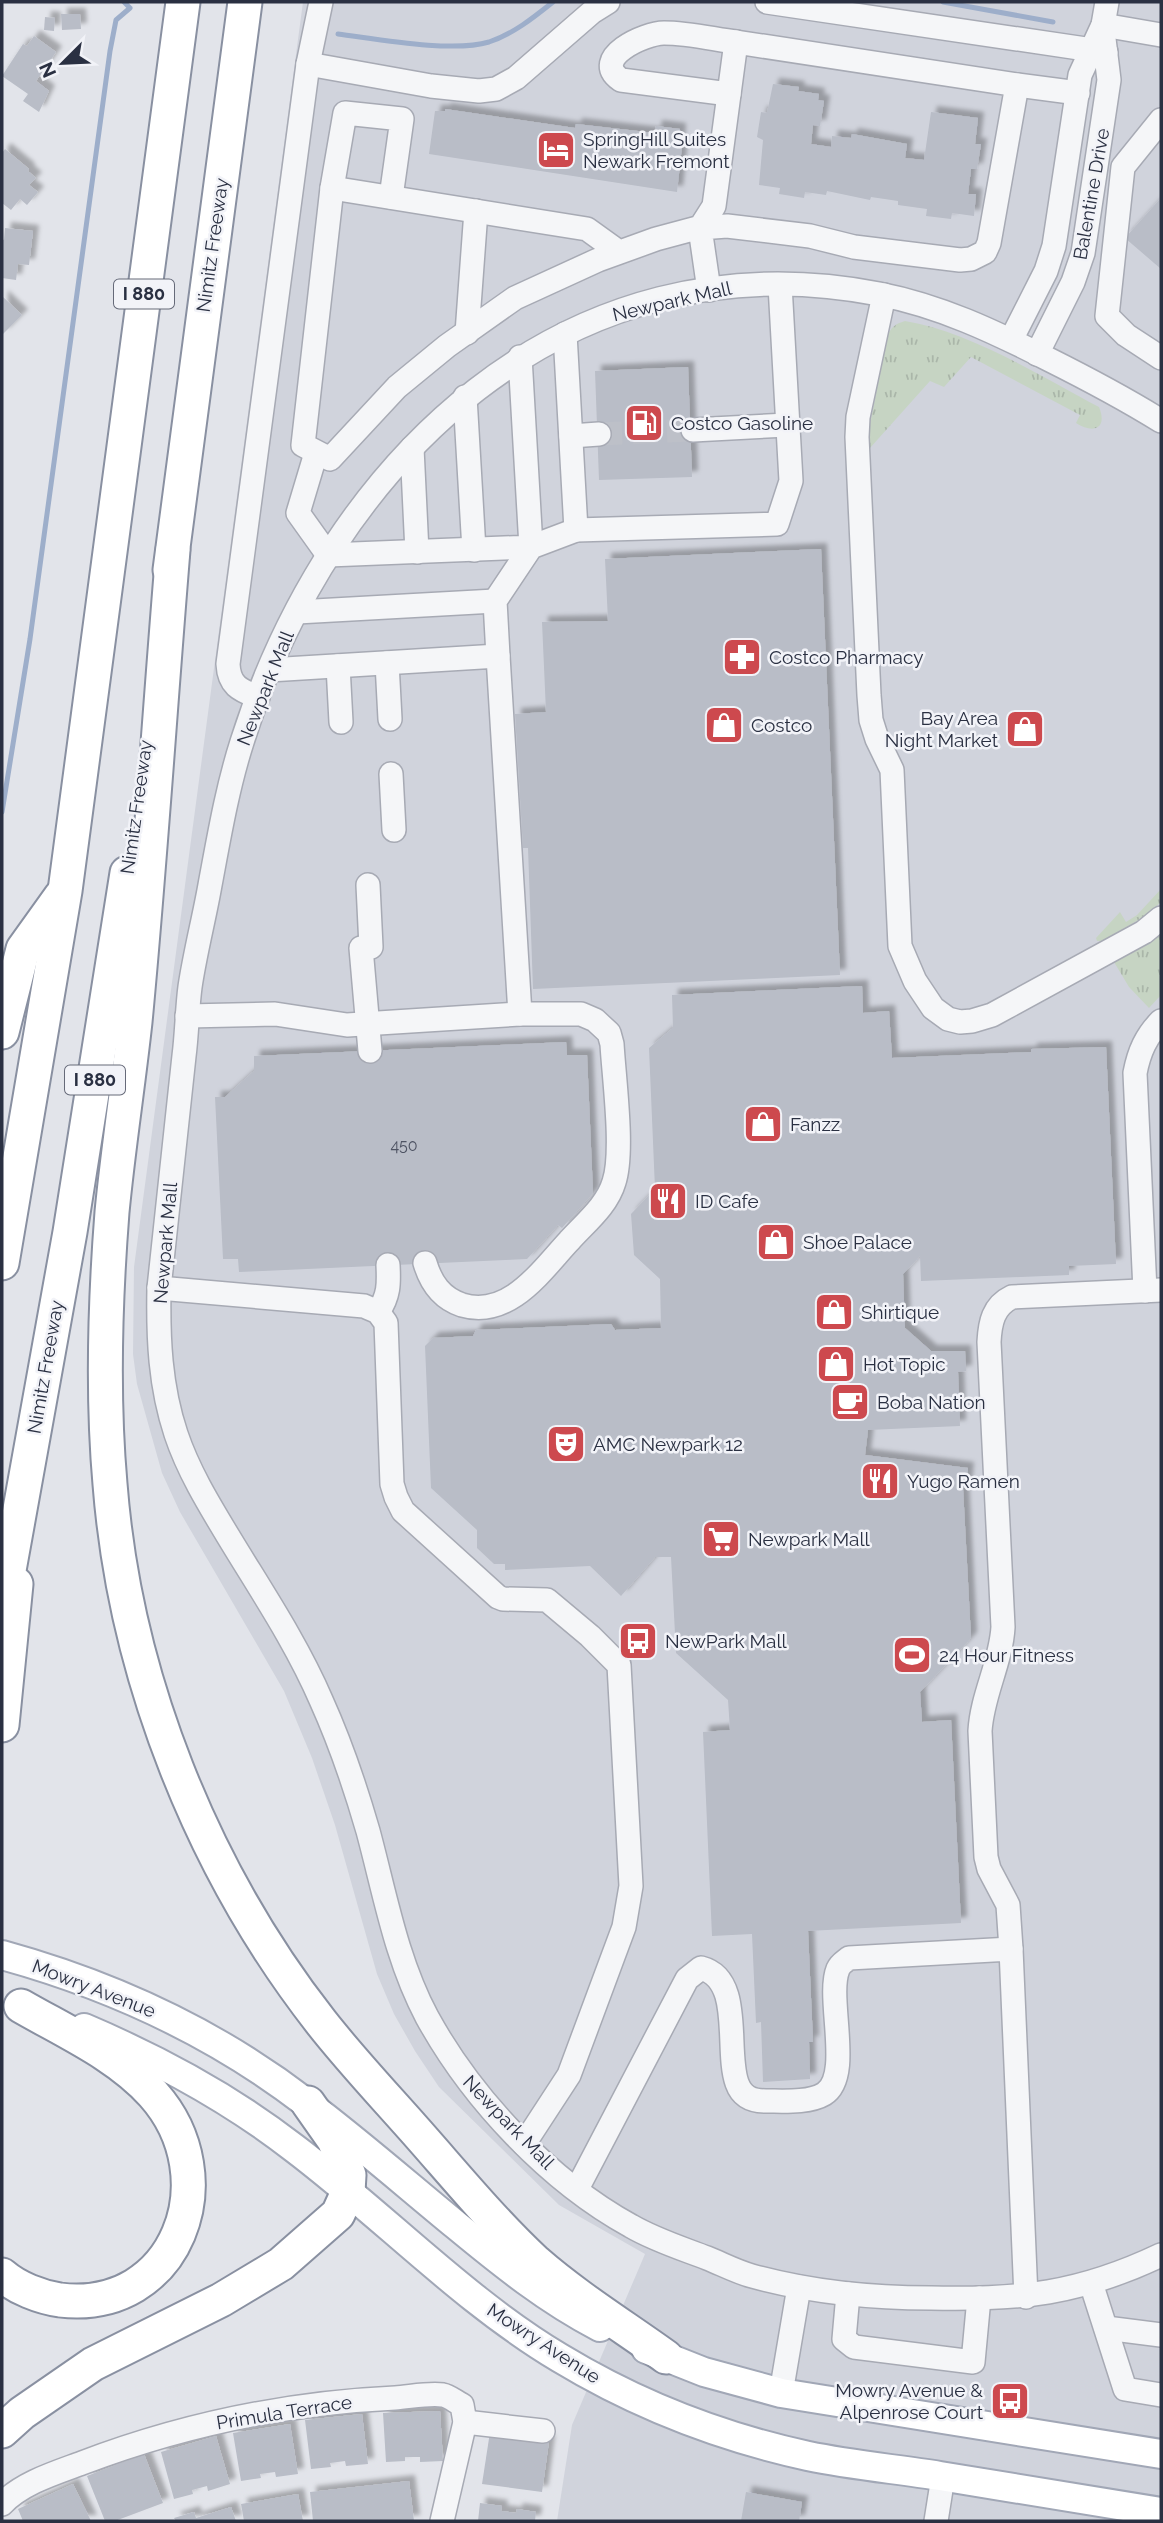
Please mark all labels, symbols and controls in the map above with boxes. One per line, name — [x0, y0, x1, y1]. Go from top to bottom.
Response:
north arrow — [28, 28, 98, 98]
text: N — [34, 59, 60, 81]
street label: Balentine Drive — [1069, 126, 1113, 262]
place label: SpringHill Suites Newark Fremont — [583, 128, 730, 172]
hotel icon: SpringHill Suites Newark Fremont — [535, 129, 577, 171]
street label: Nimitz Freeway — [192, 176, 232, 314]
street label: Newpark Mall — [610, 276, 735, 325]
road number: I 880 — [114, 280, 174, 308]
fuel station icon: Costco Gasoline — [623, 402, 665, 444]
place label: Costco Gasoline — [671, 412, 813, 434]
street label: Newpark Mall — [232, 627, 298, 749]
pharmacy icon: Costco Pharmacy — [721, 636, 763, 678]
place label: Costco Pharmacy — [769, 646, 924, 668]
shop icon: Costco — [703, 704, 745, 746]
place label: Bay Area Night Market — [885, 707, 999, 751]
shop icon: Bay Area Night Market — [1004, 708, 1046, 750]
place label: Costco — [751, 714, 812, 736]
street label: Nimitz Freeway — [116, 738, 156, 876]
road number: I 880 — [65, 1065, 125, 1094]
shop icon: Fanzz — [742, 1103, 784, 1145]
place label: Fanzz — [790, 1113, 840, 1135]
house number: 450 — [390, 1136, 418, 1155]
restaurant icon: ID Cafe — [647, 1180, 689, 1222]
street label: Newpark Mall — [149, 1181, 181, 1305]
place label: ID Cafe — [695, 1190, 759, 1212]
shop icon: Shoe Palace — [755, 1221, 797, 1263]
place label: Shoe Palace — [803, 1231, 912, 1253]
shop icon: Shirtique — [813, 1291, 855, 1333]
street label: Nimitz Freeway — [22, 1298, 68, 1436]
place label: Shirtique — [861, 1301, 939, 1323]
shop icon: Hot Topic — [815, 1343, 857, 1385]
place label: Hot Topic — [863, 1353, 946, 1375]
cafe icon: Boba Nation — [829, 1381, 871, 1423]
place label: Boba Nation — [877, 1391, 986, 1413]
theatre icon: AMC Newpark 12 — [545, 1423, 587, 1465]
place label: AMC Newpark 12 — [593, 1433, 743, 1455]
restaurant icon: Yugo Ramen — [859, 1460, 901, 1502]
place label: Yugo Ramen — [907, 1470, 1020, 1492]
supermarket icon: Newpark Mall — [700, 1518, 742, 1560]
place label: Newpark Mall — [748, 1528, 871, 1550]
bus stop icon: NewPark Mall — [617, 1620, 659, 1662]
place label: NewPark Mall — [665, 1630, 788, 1652]
sports icon: 24 Hour Fitness — [891, 1634, 933, 1676]
place label: 24 Hour Fitness — [939, 1644, 1074, 1666]
street label: Mowry Avenue — [29, 1954, 159, 2022]
street label: Newpark Mall — [459, 2071, 560, 2174]
street label: Mowry Avenue — [483, 2298, 605, 2388]
place label: Mowry Avenue & Alpenrose Court — [835, 2379, 984, 2423]
bus stop icon: Mowry Avenue & Alpenrose Court — [989, 2380, 1031, 2422]
street label: Primula Terrace — [215, 2390, 353, 2434]

